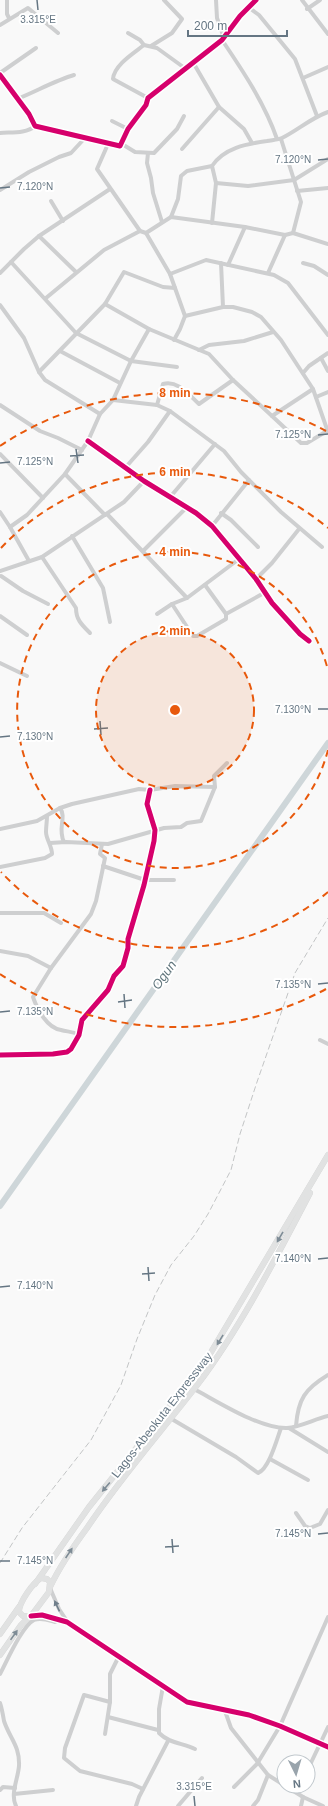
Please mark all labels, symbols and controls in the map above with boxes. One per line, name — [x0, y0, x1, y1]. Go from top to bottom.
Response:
scale bar — [188, 12, 287, 38]
text: 3.315°E — [20, 14, 56, 25]
text: 200 m — [194, 19, 227, 33]
text: 7.120°N — [275, 154, 311, 165]
text: 7.120°N — [17, 181, 53, 192]
text: 8 min — [159, 386, 191, 400]
text: 7.125°N — [275, 429, 311, 440]
text: 7.125°N — [17, 456, 53, 467]
text: 6 min — [159, 465, 191, 479]
text: 4 min — [159, 545, 191, 559]
text: 2 min — [159, 624, 191, 638]
centre of rings — [168, 703, 182, 717]
text: 7.130°N — [275, 704, 311, 715]
text: 7.130°N — [17, 731, 53, 742]
water label: Ogun — [149, 958, 179, 992]
text: 7.135°N — [275, 979, 311, 990]
text: 7.135°N — [17, 1006, 53, 1017]
one-way arrow — [277, 1232, 284, 1243]
text: 7.140°N — [275, 1253, 311, 1264]
text: 7.140°N — [17, 1280, 53, 1291]
one-way arrow — [216, 1334, 223, 1346]
street label: Lagos-Abeokuta Expressway — [109, 1349, 215, 1481]
one-way arrow — [101, 1481, 110, 1492]
text: 7.145°N — [275, 1528, 311, 1539]
one-way arrow — [65, 1548, 73, 1559]
text: 7.145°N — [17, 1555, 53, 1566]
one-way arrow — [54, 1600, 60, 1611]
one-way arrow — [10, 1630, 18, 1641]
north arrow — [276, 1754, 316, 1794]
text: N — [292, 1778, 301, 1790]
text: 3.315°E — [176, 1781, 212, 1792]

